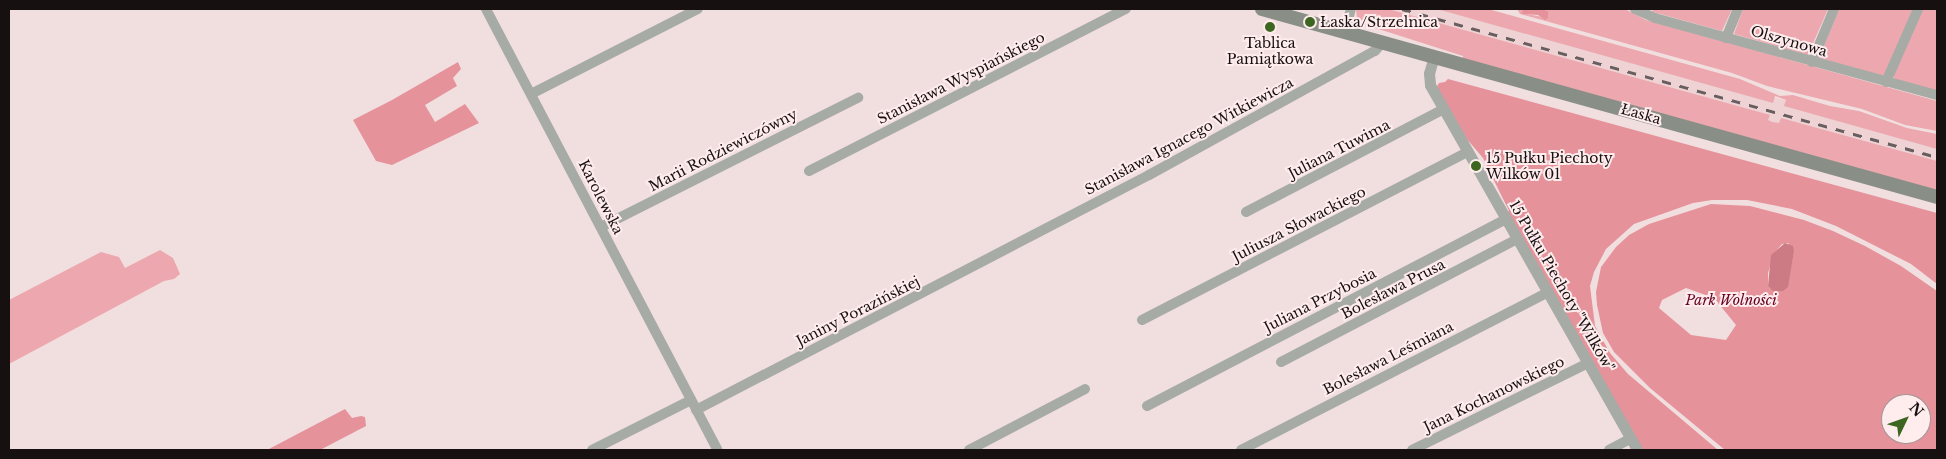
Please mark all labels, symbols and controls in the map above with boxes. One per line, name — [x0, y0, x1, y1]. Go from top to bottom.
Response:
place label: Łaska/Strzelnica — [1320, 14, 1438, 30]
marker: Łaska/Strzelnica — [1304, 16, 1316, 28]
marker: Tablica Pamiątkowa — [1264, 21, 1276, 33]
street label: Olszynowa — [1749, 22, 1829, 60]
street label: Stanisława Wyspiańskiego — [874, 28, 1048, 128]
place label: Tablica Pamiątkowa — [1227, 35, 1313, 68]
street label: Stanisława Ignacego Witkiewicza — [1082, 74, 1296, 198]
street label: Łaska — [1619, 100, 1663, 128]
street label: Marii Rodziewiczówny — [646, 105, 800, 195]
street label: Juliana Tuwima — [1285, 116, 1393, 182]
place label: 15 Pułku Piechoty Wilków 01 — [1486, 150, 1613, 182]
street label: Karolewska — [575, 157, 627, 237]
marker: 15 Pułku Piechoty Wilków 01 — [1470, 160, 1482, 172]
street label: Juliusza Słowackiego — [1229, 183, 1369, 265]
street label: 15 Pułku Piechoty "Wilków" — [1506, 197, 1618, 375]
street label: Bolesława Prusa — [1338, 256, 1448, 322]
street label: Juliana Przybosia — [1261, 265, 1379, 335]
street label: Janiny Porazińskiej — [793, 273, 923, 349]
park label: Park Wolności — [1685, 292, 1777, 308]
street label: Bolesława Leśmiana — [1320, 318, 1456, 398]
street label: Jana Kochanowskiego — [1421, 353, 1567, 435]
north arrow — [1881, 394, 1931, 444]
text: N — [1905, 399, 1927, 421]

